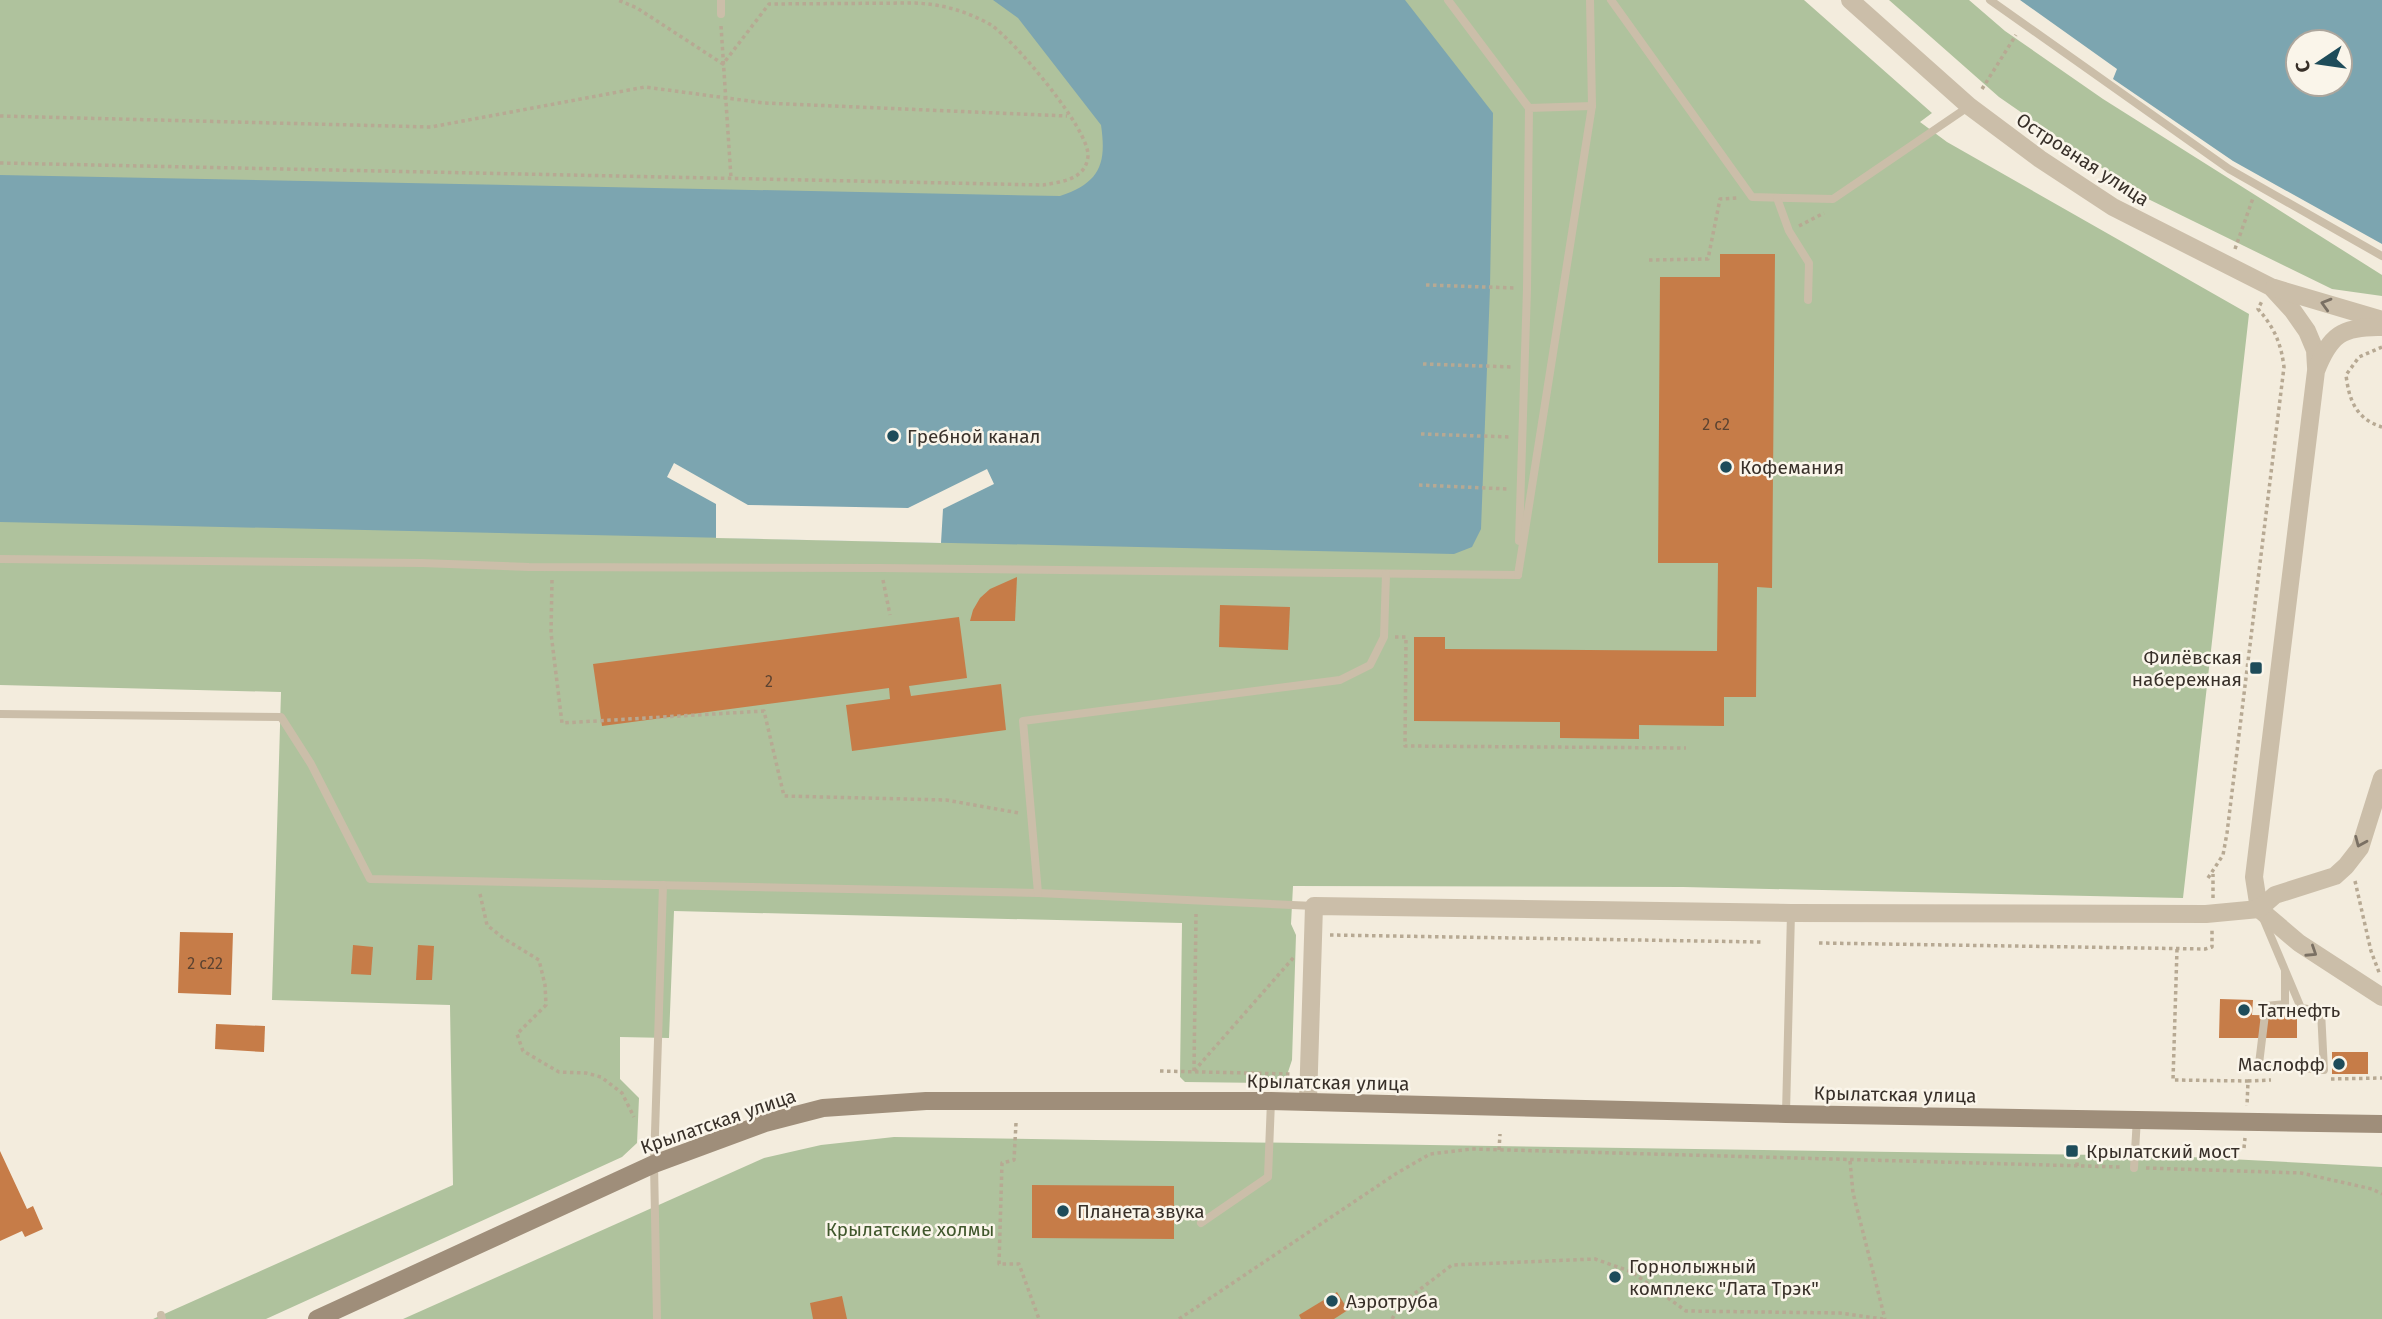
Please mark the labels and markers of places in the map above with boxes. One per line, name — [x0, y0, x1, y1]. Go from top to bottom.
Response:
place label: Гребной канал — [907, 425, 1041, 448]
marker: Гребной канал — [885, 428, 901, 444]
place label: Кофемания — [1740, 456, 1844, 479]
marker: Кофемания — [1718, 459, 1734, 475]
place label: Филёвская набережная — [2132, 646, 2242, 691]
marker: Филёвская набережная — [2248, 660, 2264, 676]
place label: Татнефть — [2258, 999, 2341, 1022]
marker: Татнефть — [2236, 1002, 2252, 1018]
place label: Маслофф — [2238, 1053, 2325, 1076]
marker: Маслофф — [2331, 1056, 2347, 1072]
place label: Крылатский мост — [2086, 1140, 2240, 1163]
marker: Крылатский мост — [2064, 1143, 2080, 1159]
place label: Планета звука — [1077, 1200, 1205, 1223]
marker: Планета звука — [1055, 1203, 1071, 1219]
place label: Горнолыжный комплекс "Лата Трэк" — [1629, 1255, 1819, 1300]
marker: Горнолыжный комплекс "Лата Трэк" — [1607, 1269, 1623, 1285]
place label: Аэротруба — [1346, 1290, 1438, 1313]
marker: Аэротруба — [1324, 1293, 1340, 1309]

